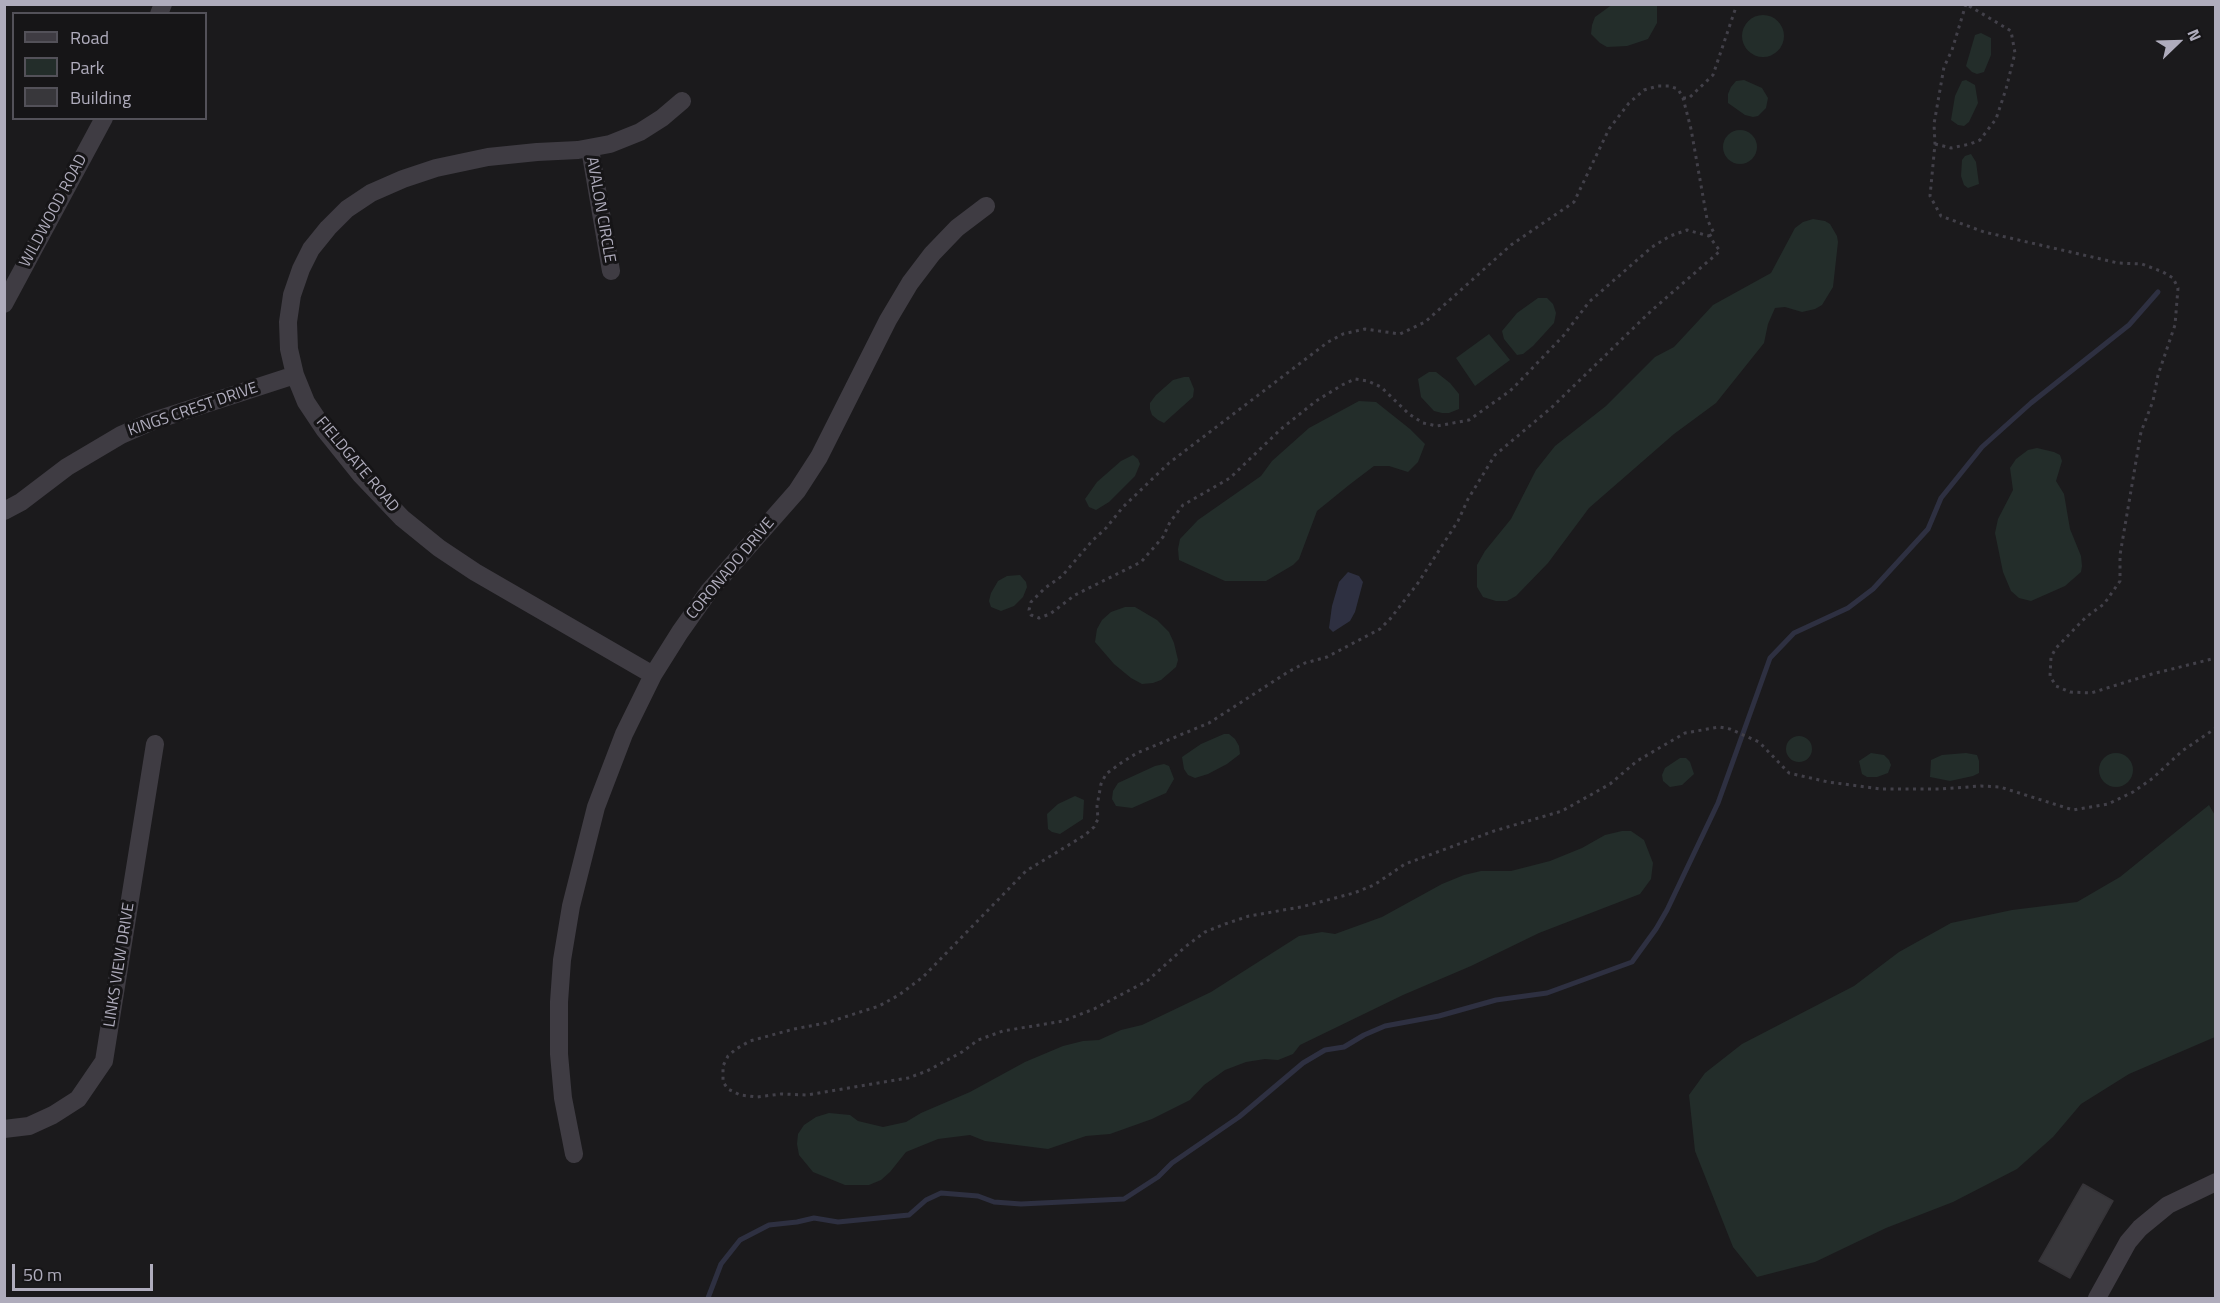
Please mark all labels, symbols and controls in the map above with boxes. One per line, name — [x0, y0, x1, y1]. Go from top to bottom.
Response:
legend — [12, 12, 207, 120]
north arrow — [2148, 12, 2208, 72]
text: Road — [70, 24, 109, 51]
text: N — [2181, 25, 2208, 45]
text: Park — [70, 54, 104, 81]
text: Building — [70, 84, 131, 111]
street label: WILDWOOD ROAD — [16, 151, 92, 271]
street label: AVALON CIRCLE — [581, 155, 619, 265]
street label: KINGS CREST DRIVE — [126, 379, 260, 441]
street label: FIELDGATE ROAD — [312, 413, 402, 517]
street label: CORONADO DRIVE — [683, 514, 779, 624]
street label: LINKS VIEW DRIVE — [101, 901, 139, 1029]
scale bar — [15, 1252, 156, 1290]
text: 50 m — [23, 1261, 62, 1288]

